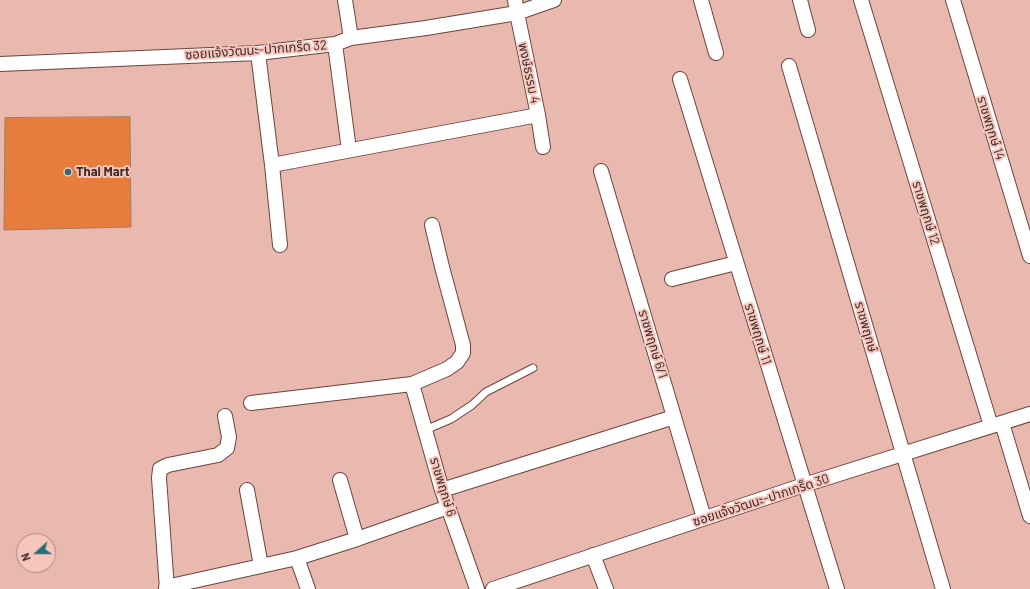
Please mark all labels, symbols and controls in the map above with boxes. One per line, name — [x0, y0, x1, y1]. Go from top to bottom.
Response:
street label: ซอยแจ้งวัฒนะ-ปากเกร็ด 32 — [185, 37, 327, 63]
street label: พงษ์ธรรม 4 — [515, 41, 543, 105]
street label: ราชพฤกษ์ 14 — [974, 94, 1008, 162]
place label: Thai Mart — [76, 164, 130, 180]
marker: Thai Mart — [63, 167, 73, 177]
street label: ราชพฤกษ์ 12 — [909, 179, 943, 247]
street label: ราชพฤกษ์ — [851, 300, 881, 354]
street label: ราชพฤกษ์ 11 — [741, 301, 775, 367]
street label: ราชพฤกษ์ 6/1 — [635, 308, 671, 380]
street label: ราชพฤกษ์ 6 — [427, 456, 459, 518]
street label: ซอยแจ้งวัฒนะ-ปากเกร็ด 30 — [691, 471, 831, 529]
north arrow — [16, 533, 56, 573]
text: N — [18, 551, 33, 563]

